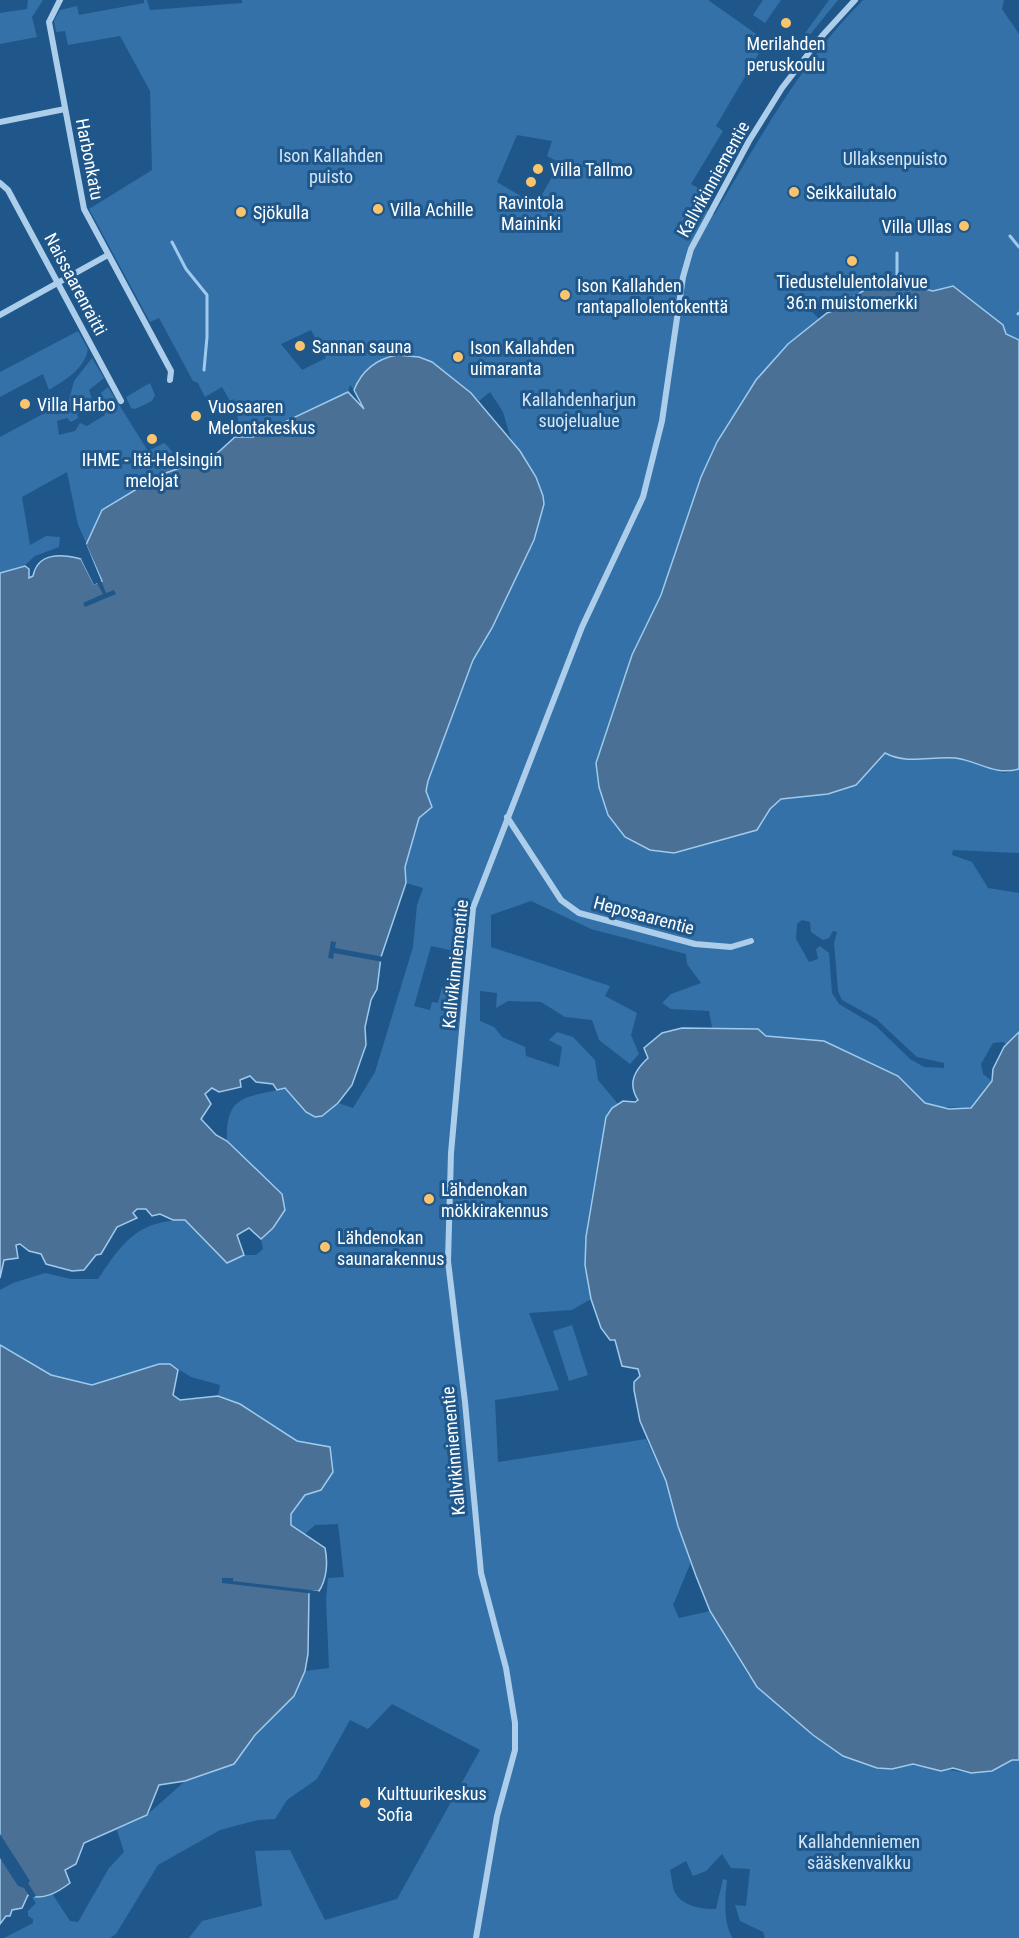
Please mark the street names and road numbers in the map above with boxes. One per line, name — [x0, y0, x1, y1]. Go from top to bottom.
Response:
street label: Harbonkatu — [72, 116, 108, 202]
street label: Kallvikinniementie — [672, 117, 754, 241]
street label: Naissaarenraitti — [40, 229, 112, 339]
street label: Heposaarentie — [591, 891, 697, 939]
street label: Kallvikinniementie — [438, 899, 472, 1029]
street label: Kallvikinniementie — [437, 1386, 469, 1516]

